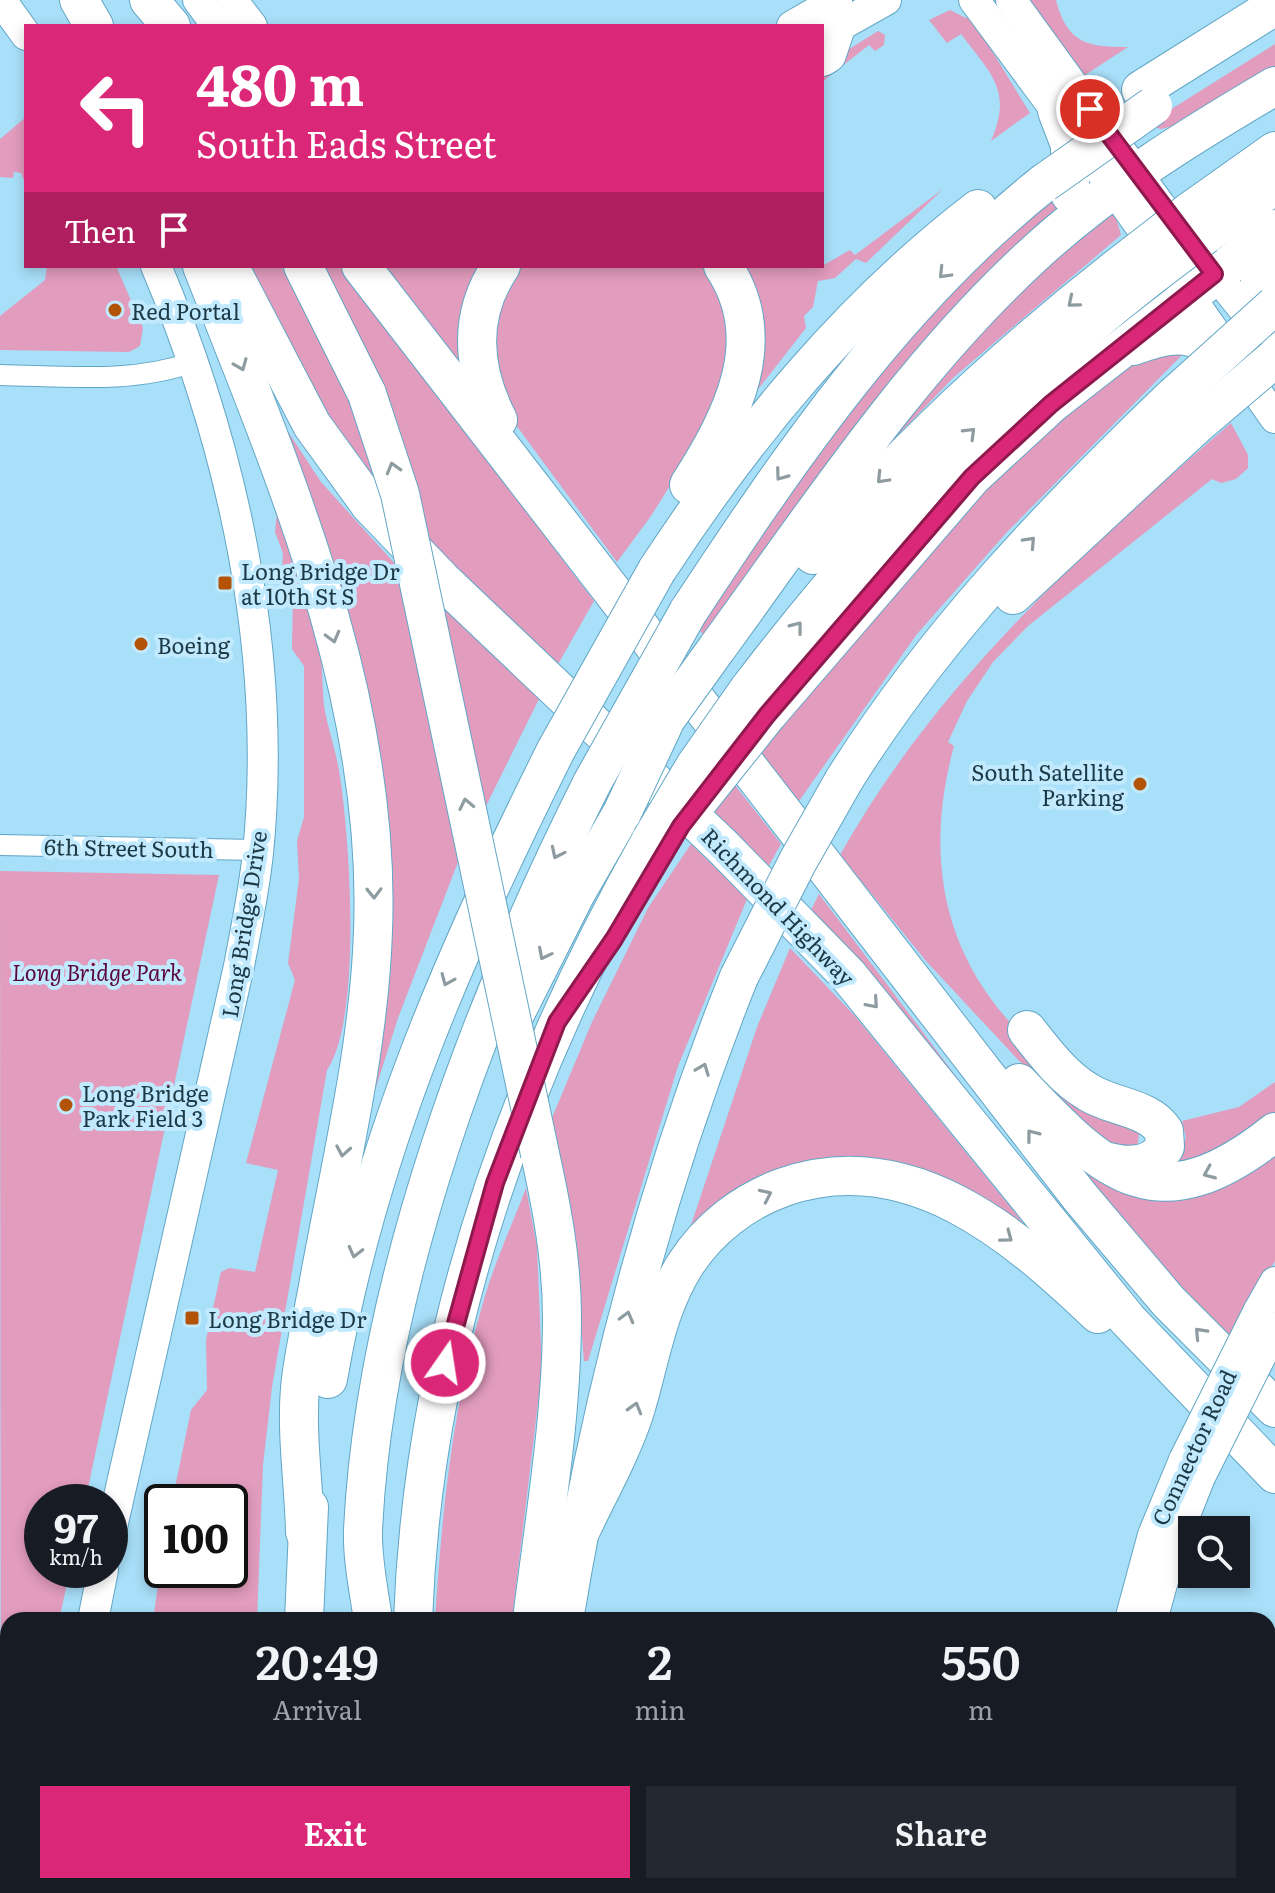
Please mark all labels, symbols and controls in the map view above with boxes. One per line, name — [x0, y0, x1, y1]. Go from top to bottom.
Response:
text: 480 m — [196, 40, 364, 123]
icon: left — [64, 56, 168, 160]
pin — [1056, 75, 1124, 143]
icon: arrive — [1068, 87, 1112, 131]
text: South Eads Street — [196, 116, 496, 169]
text: Then — [64, 208, 136, 252]
icon: arrive — [152, 208, 196, 252]
one-way arrow — [939, 264, 954, 278]
one-way arrow — [1068, 292, 1083, 307]
place label: Red Portal — [131, 294, 240, 327]
marker: Red Portal — [106, 301, 124, 319]
one-way arrow — [231, 357, 248, 371]
one-way arrow — [961, 428, 975, 442]
one-way arrow — [385, 462, 402, 475]
one-way arrow — [776, 466, 791, 480]
one-way arrow — [877, 469, 892, 483]
one-way arrow — [1020, 537, 1034, 552]
place label: Long Bridge Dr at 10th St S — [241, 554, 400, 612]
marker: Long Bridge Dr at 10th St S — [216, 574, 234, 592]
one-way arrow — [787, 621, 801, 636]
place label: Boeing — [157, 628, 231, 661]
one-way arrow — [324, 630, 341, 644]
marker: Boeing — [132, 635, 150, 653]
place label: South Satellite Parking — [971, 755, 1125, 813]
marker: South Satellite Parking — [1131, 775, 1149, 793]
one-way arrow — [458, 798, 475, 811]
street label: Richmond Highway — [695, 820, 863, 993]
street label: Long Bridge Drive — [212, 828, 274, 1020]
street label: 6th Street South — [44, 829, 214, 865]
one-way arrow — [551, 844, 567, 859]
one-way arrow — [365, 887, 383, 900]
one-way arrow — [538, 946, 554, 961]
park label: Long Bridge Park — [12, 955, 182, 988]
one-way arrow — [441, 972, 457, 986]
one-way arrow — [863, 994, 878, 1008]
one-way arrow — [693, 1063, 710, 1077]
place label: Long Bridge Park Field 3 — [82, 1076, 209, 1134]
marker: Long Bridge Park Field 3 — [57, 1096, 75, 1114]
one-way arrow — [1027, 1130, 1042, 1144]
one-way arrow — [335, 1144, 352, 1158]
one-way arrow — [1203, 1163, 1217, 1179]
one-way arrow — [757, 1189, 772, 1205]
one-way arrow — [998, 1227, 1013, 1241]
one-way arrow — [347, 1245, 364, 1259]
place label: Long Bridge Dr — [208, 1302, 367, 1335]
marker: Long Bridge Dr — [183, 1309, 201, 1327]
one-way arrow — [617, 1311, 634, 1325]
position arrow — [403, 1321, 487, 1405]
one-way arrow — [1195, 1328, 1209, 1343]
street label: Connector Road — [1142, 1364, 1244, 1530]
one-way arrow — [626, 1401, 642, 1415]
speed limit sign: 100 — [144, 1484, 248, 1588]
text: 97 — [54, 1496, 98, 1555]
map controls — [1178, 1516, 1250, 1588]
button: search — [1178, 1516, 1250, 1588]
text: km/h — [49, 1541, 103, 1571]
text: 20:49 — [255, 1624, 379, 1695]
text: 2 — [647, 1624, 673, 1695]
text: 550 — [941, 1624, 1021, 1695]
text: Arrival — [273, 1689, 362, 1728]
text: min — [634, 1689, 686, 1728]
text: m — [968, 1689, 993, 1728]
button: Exit — [40, 1786, 630, 1878]
button: Share — [646, 1786, 1236, 1878]

